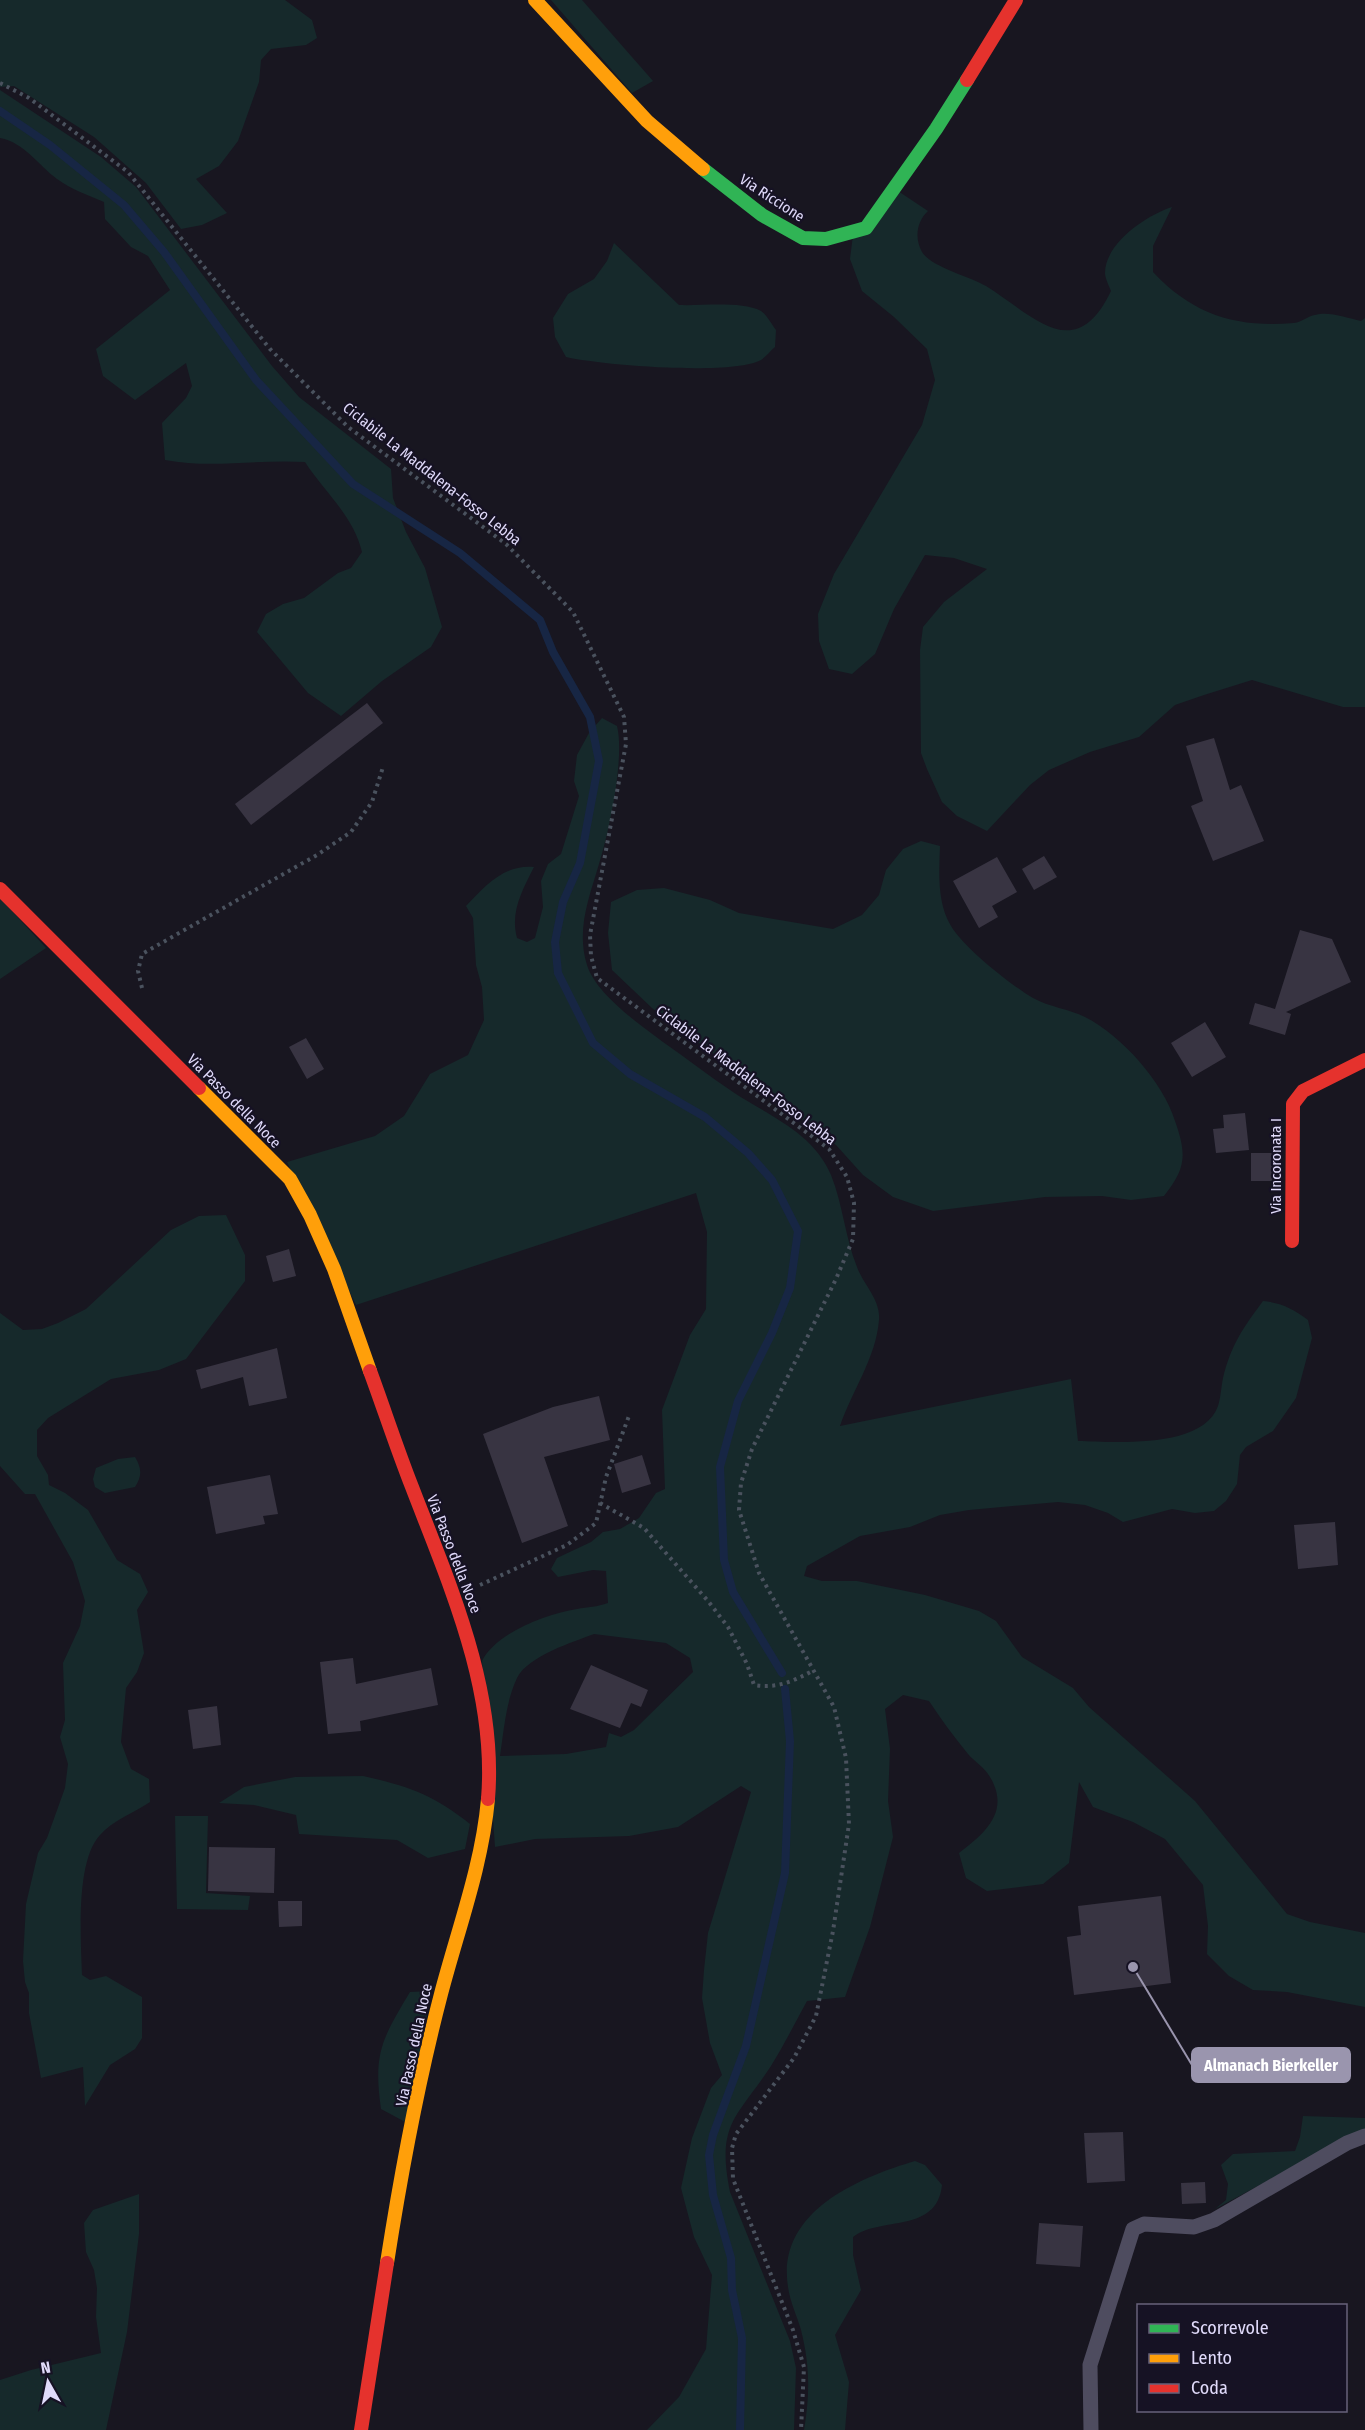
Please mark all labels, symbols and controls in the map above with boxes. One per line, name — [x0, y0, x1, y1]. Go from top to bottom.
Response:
street label: Via Riccione — [736, 170, 808, 226]
street label: Ciclabile La Maddalena-Fosso Lebba — [339, 399, 525, 549]
street label: Ciclabile La Maddalena-Fosso Lebba — [652, 1001, 840, 1149]
street label: Via Passo della Noce — [183, 1050, 285, 1152]
street label: Via Incoronata I — [1267, 1118, 1285, 1214]
street label: Via Passo della Noce — [423, 1492, 485, 1616]
street label: Via Passo della Noce — [392, 1982, 436, 2108]
callout: Almanach Bierkeller — [1192, 2048, 1350, 2082]
text: Almanach Bierkeller — [1203, 2056, 1338, 2075]
legend — [1137, 2304, 1347, 2412]
text: Scorrevole — [1191, 2317, 1269, 2339]
text: Lento — [1191, 2347, 1232, 2369]
north arrow — [18, 2352, 78, 2412]
text: N — [40, 2358, 52, 2378]
text: Coda — [1191, 2377, 1228, 2399]

